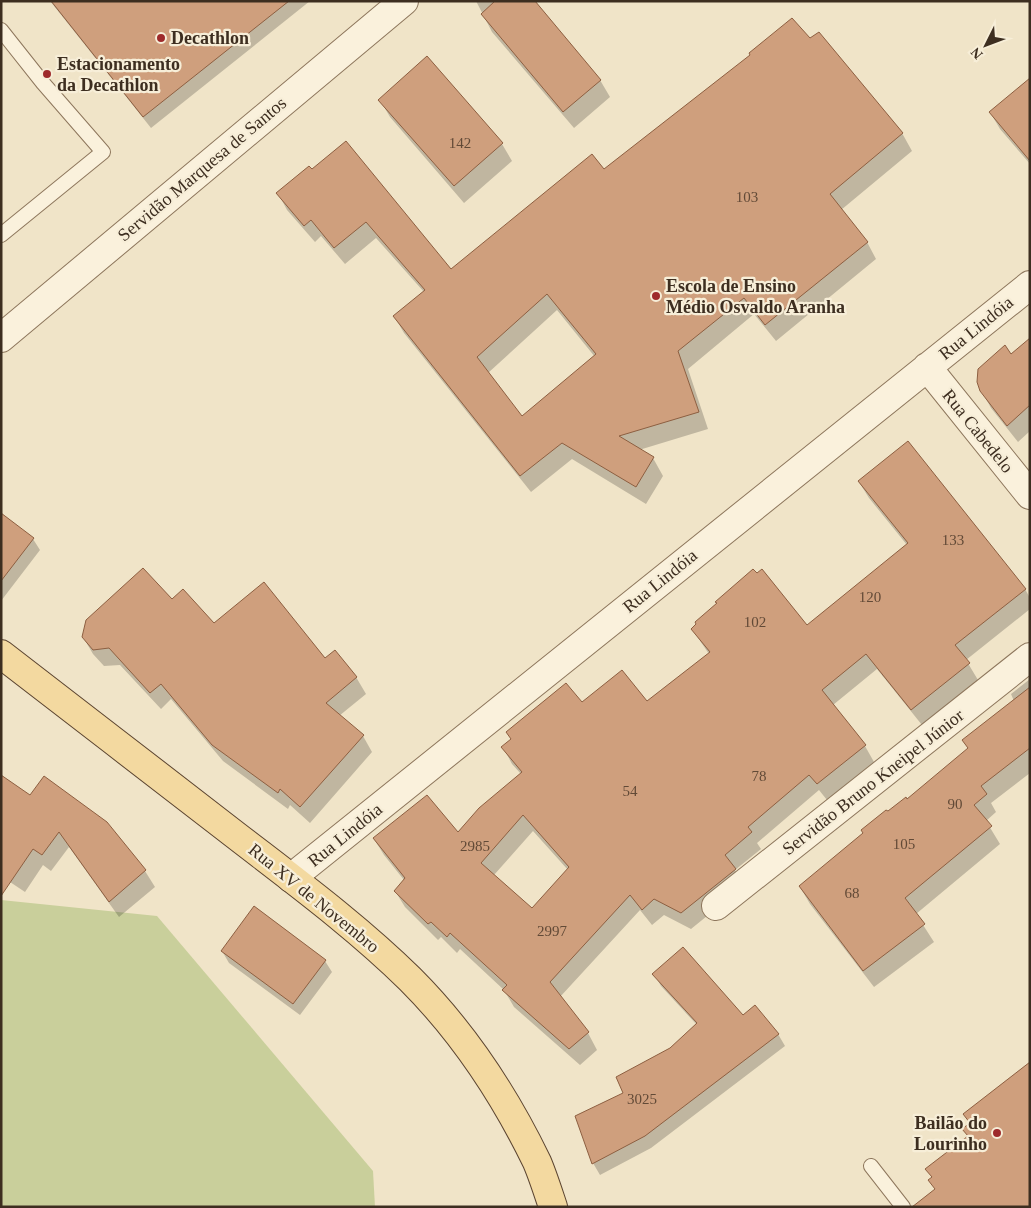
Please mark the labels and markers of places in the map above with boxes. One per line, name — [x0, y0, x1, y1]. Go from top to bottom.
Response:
place label: Decathlon — [171, 28, 249, 48]
marker: Decathlon — [155, 32, 167, 44]
place label: Estacionamento da Decathlon — [57, 54, 180, 95]
marker: Estacionamento da Decathlon — [41, 68, 53, 80]
place label: Escola de Ensino Médio Osvaldo Aranha — [666, 276, 845, 317]
marker: Escola de Ensino Médio Osvaldo Aranha — [650, 290, 662, 302]
place label: Bailão do Lourinho — [914, 1113, 987, 1154]
marker: Bailão do Lourinho — [991, 1127, 1003, 1139]

